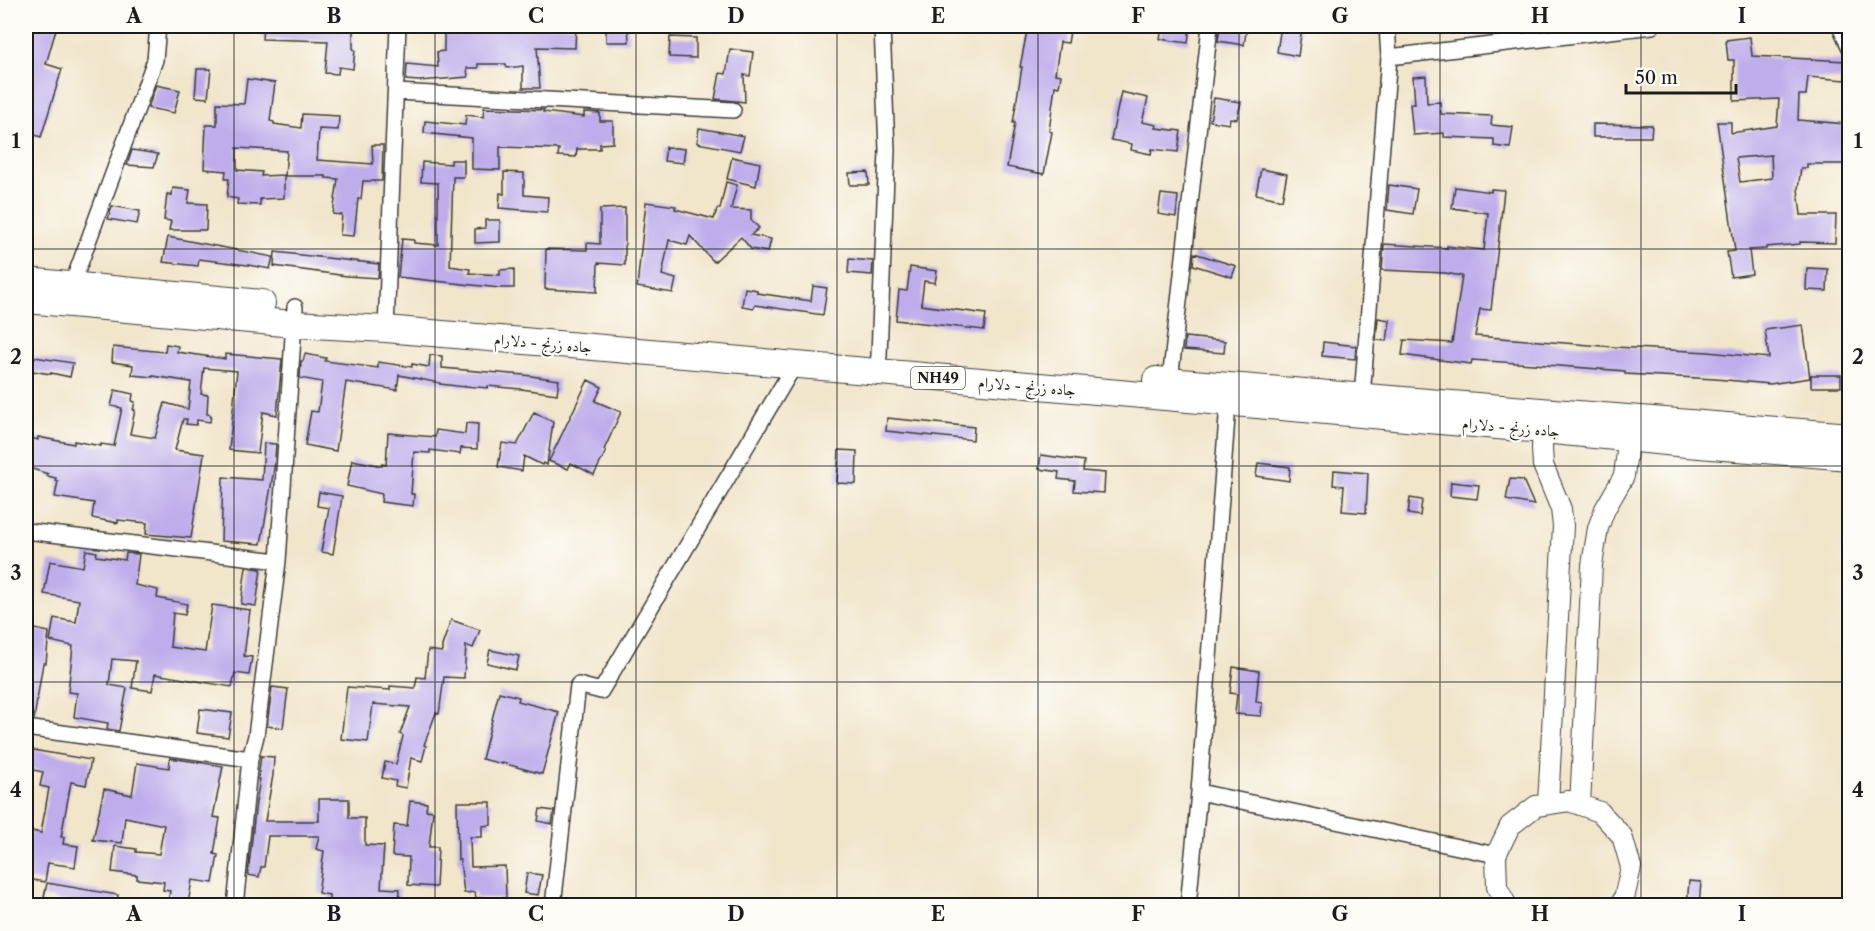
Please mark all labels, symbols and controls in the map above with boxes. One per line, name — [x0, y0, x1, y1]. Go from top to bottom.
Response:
text: A — [125, 4, 142, 28]
text: B — [327, 4, 342, 28]
text: C — [528, 4, 544, 28]
text: D — [727, 4, 745, 28]
text: E — [931, 4, 945, 28]
text: F — [1131, 4, 1145, 28]
text: G — [1332, 4, 1349, 28]
text: H — [1531, 4, 1549, 28]
text: I — [1738, 4, 1746, 28]
scale bar — [1626, 57, 1736, 95]
text: 50 m — [1635, 67, 1678, 89]
text: 1 — [12, 129, 21, 153]
text: 1 — [1854, 129, 1863, 153]
street label: جاده زرنج - دلارام — [493, 329, 593, 362]
text: 2 — [10, 345, 22, 369]
text: 2 — [1852, 345, 1864, 369]
road number: NH49 — [911, 367, 965, 389]
street label: جاده زرنج - دلارام — [977, 372, 1077, 405]
street label: جاده زرنج - دلارام — [1461, 413, 1561, 446]
text: 3 — [10, 561, 22, 585]
text: 3 — [1852, 561, 1864, 585]
text: 4 — [10, 778, 22, 802]
text: 4 — [1852, 778, 1864, 802]
text: A — [125, 902, 142, 926]
text: B — [327, 902, 342, 926]
text: C — [528, 902, 544, 926]
text: D — [727, 902, 745, 926]
text: E — [931, 902, 945, 926]
text: F — [1131, 902, 1145, 926]
text: G — [1332, 902, 1349, 926]
text: H — [1531, 902, 1549, 926]
text: I — [1738, 902, 1746, 926]

